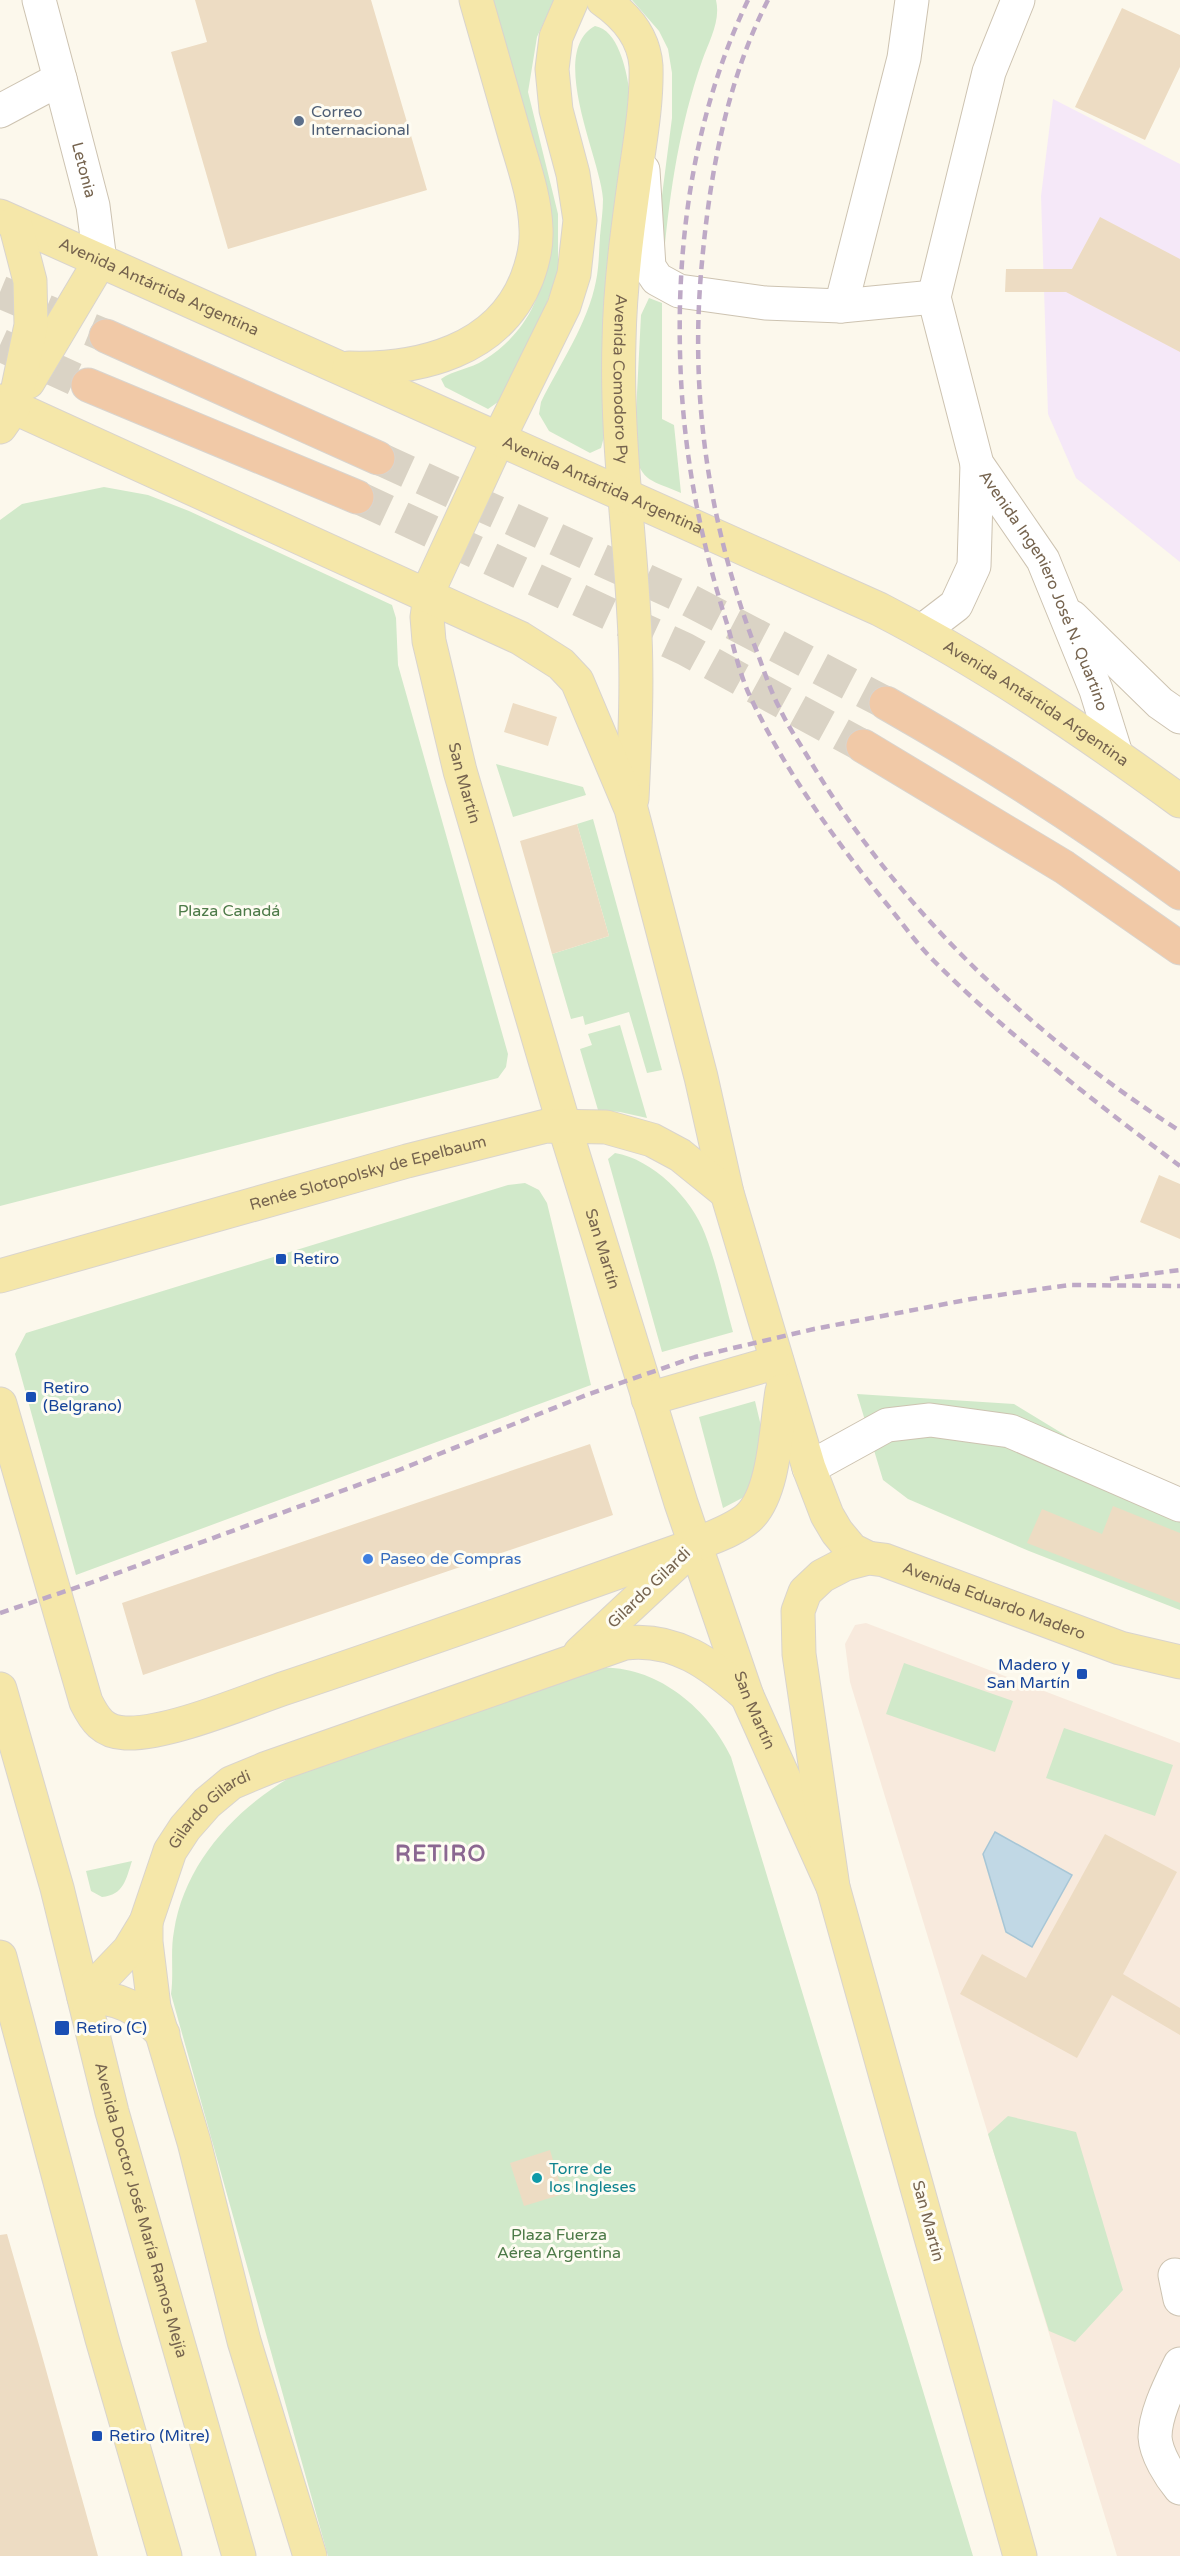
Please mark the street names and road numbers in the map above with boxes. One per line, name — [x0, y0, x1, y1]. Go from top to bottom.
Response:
street label: Letonia — [67, 140, 100, 200]
street label: Avenida Antártida Argentina — [56, 234, 262, 340]
street label: Avenida Comodoro Py — [609, 293, 632, 465]
street label: Avenida Antártida Argentina — [499, 432, 706, 539]
street label: Avenida Ingeniero José N. Quartino — [974, 467, 1112, 714]
street label: Avenida Antártida Argentina — [939, 636, 1132, 771]
street label: San Martín — [444, 741, 485, 826]
street label: Renée Slotopolsky de Epelbaum — [247, 1131, 488, 1215]
street label: San Martín — [580, 1206, 624, 1292]
street label: Gilardo Gilardi — [603, 1543, 695, 1633]
street label: Avenida Eduardo Madero — [900, 1558, 1088, 1644]
street label: San Martín — [729, 1669, 780, 1753]
street label: Gilardo Gilardi — [164, 1766, 254, 1853]
street label: Avenida Doctor José María Ramos Mejía — [90, 2061, 192, 2360]
street label: San Martín — [908, 2178, 948, 2264]

